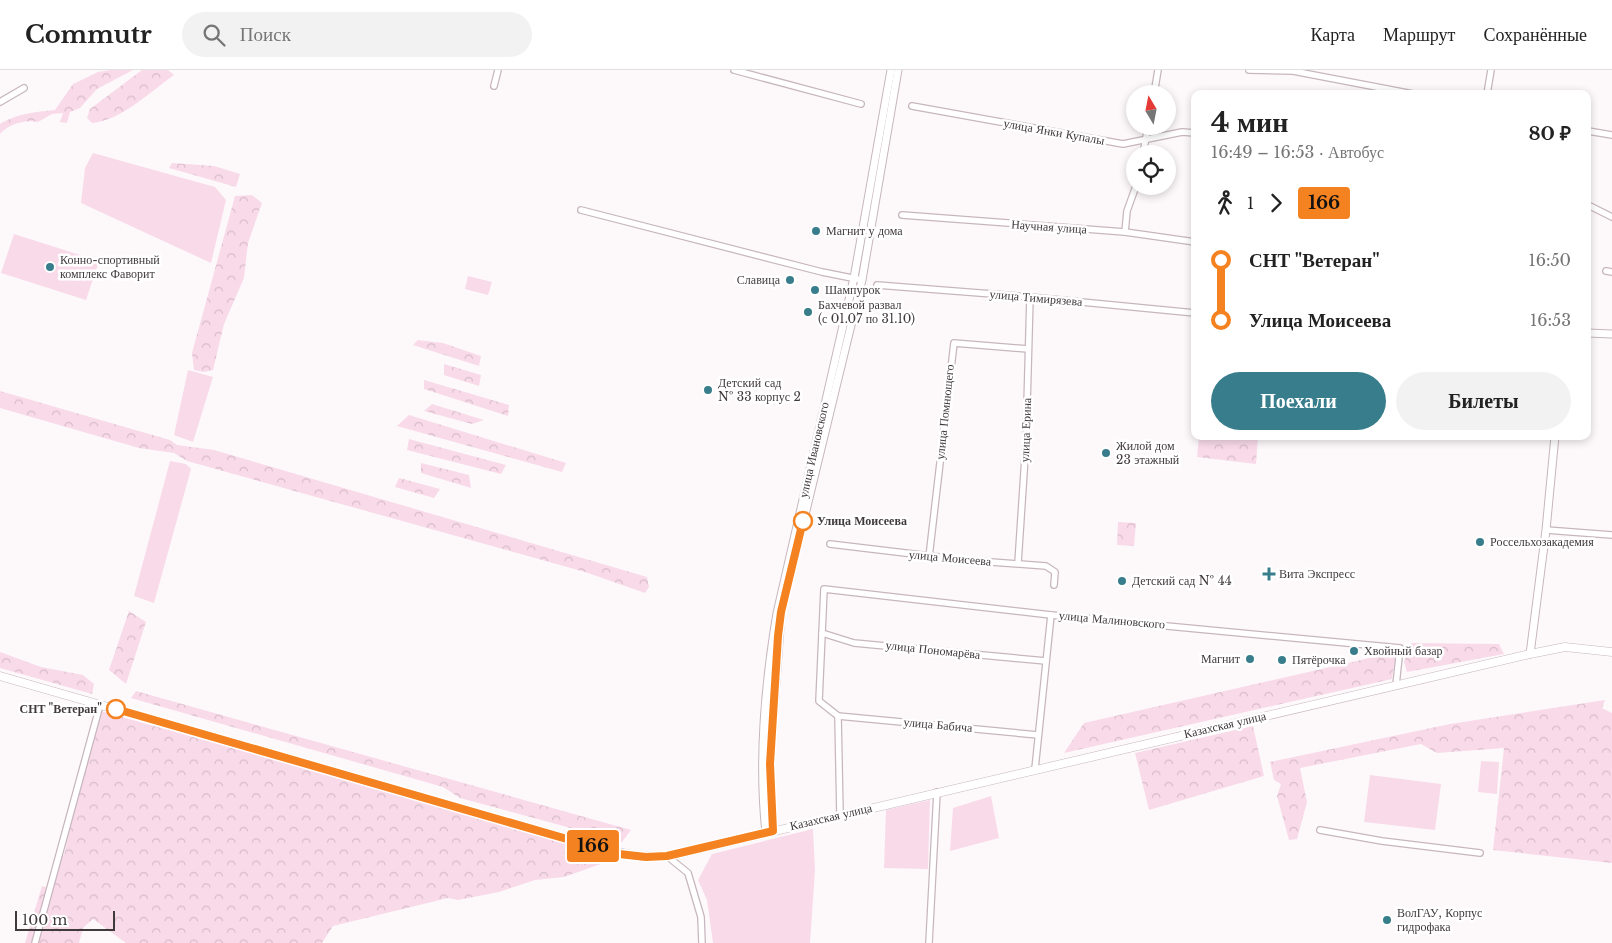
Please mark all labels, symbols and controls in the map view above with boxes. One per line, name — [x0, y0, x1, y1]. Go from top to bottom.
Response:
search box — [182, 12, 532, 57]
text: Commutr — [25, 20, 152, 49]
icon: search — [200, 21, 228, 49]
text: Поиск — [240, 23, 291, 46]
text: Карта — [1310, 24, 1355, 46]
text: Маршрут — [1383, 24, 1455, 46]
text: Сохранённые — [1483, 24, 1587, 46]
north arrow — [1126, 85, 1176, 135]
map controls — [1126, 85, 1176, 195]
text: 4 мин — [1211, 105, 1288, 140]
street label: улица Янки Купалы — [1002, 115, 1106, 148]
text: 80 ₽ — [1528, 122, 1571, 145]
text: 16:49 – 16:53 · Автобус — [1211, 142, 1384, 162]
button: locate — [1126, 145, 1176, 195]
icon: walk — [1211, 189, 1239, 217]
icon: forward — [1262, 189, 1290, 217]
text: 166 — [1308, 192, 1340, 214]
text: 1 — [1247, 193, 1254, 213]
street label: Научная улица — [1011, 216, 1088, 237]
place label: Магнит у дома — [826, 223, 903, 238]
marker: Магнит у дома — [810, 225, 822, 237]
text: СНТ "Ветеран" — [1249, 249, 1380, 272]
text: 16:50 — [1529, 250, 1571, 270]
place label: Конно-спортивный комплекс Фаворит — [60, 252, 160, 281]
marker: Конно-спортивный комплекс Фаворит — [44, 261, 56, 273]
place label: Славица — [737, 272, 781, 287]
marker: Славица — [784, 274, 796, 286]
place label: Шампурок — [825, 282, 880, 297]
marker: Шампурок — [809, 284, 821, 296]
street label: улица Тимирязева — [989, 286, 1084, 309]
place label: Бахчевой развал (с 01.07 по 31.10) — [818, 297, 915, 326]
marker: Бахчевой развал (с 01.07 по 31.10) — [802, 306, 814, 318]
text: Улица Моисеева — [1249, 309, 1391, 332]
text: 16:53 — [1530, 310, 1571, 330]
street label: улица Помнющего — [932, 364, 957, 460]
button: Поехали — [1211, 372, 1386, 430]
button: Билеты — [1396, 372, 1571, 430]
place label: Детский сад № 33 корпус 2 — [718, 375, 801, 404]
marker: Детский сад № 33 корпус 2 — [702, 384, 714, 396]
street label: улица Ерина — [1017, 397, 1034, 463]
street label: улица Ивановского — [795, 401, 832, 499]
place label: Жилой дом 23 этажный — [1116, 438, 1180, 467]
marker: Жилой дом 23 этажный — [1100, 447, 1112, 459]
marker: Улица Моисеева — [793, 511, 813, 531]
place label: Улица Моисеева — [817, 513, 907, 528]
place label: Россельхозакадемия — [1490, 534, 1594, 549]
marker: Россельхозакадемия — [1474, 536, 1486, 548]
street label: улица Моисеева — [908, 546, 993, 569]
place label: Вита Экспресс — [1279, 566, 1355, 581]
marker: Вита Экспресс — [1263, 568, 1275, 580]
place label: Детский сад № 44 — [1132, 573, 1232, 588]
marker: Детский сад № 44 — [1116, 575, 1128, 587]
street label: улица Малиновского — [1058, 607, 1166, 632]
street label: улица Пономарёва — [885, 637, 982, 662]
place label: Хвойный базар — [1364, 643, 1443, 658]
marker: Хвойный базар — [1348, 645, 1360, 657]
place label: Магнит — [1201, 651, 1241, 666]
place label: Пятёрочка — [1292, 652, 1346, 667]
marker: Магнит — [1244, 653, 1256, 665]
marker: Пятёрочка — [1276, 654, 1288, 666]
marker: СНТ "Ветеран" — [106, 699, 126, 719]
place label: СНТ "Ветеран" — [20, 701, 102, 716]
street label: Казахская улица — [1182, 708, 1268, 741]
street label: улица Бабича — [903, 714, 974, 735]
street label: Казахская улица — [788, 800, 874, 833]
line badge: 166 — [564, 830, 622, 862]
text: 166 — [577, 835, 609, 857]
place label: ВолГАУ, Корпус гидрофака — [1397, 905, 1482, 934]
scale bar — [15, 908, 115, 931]
text: 100 m — [22, 911, 67, 929]
marker: ВолГАУ, Корпус гидрофака — [1381, 914, 1393, 926]

